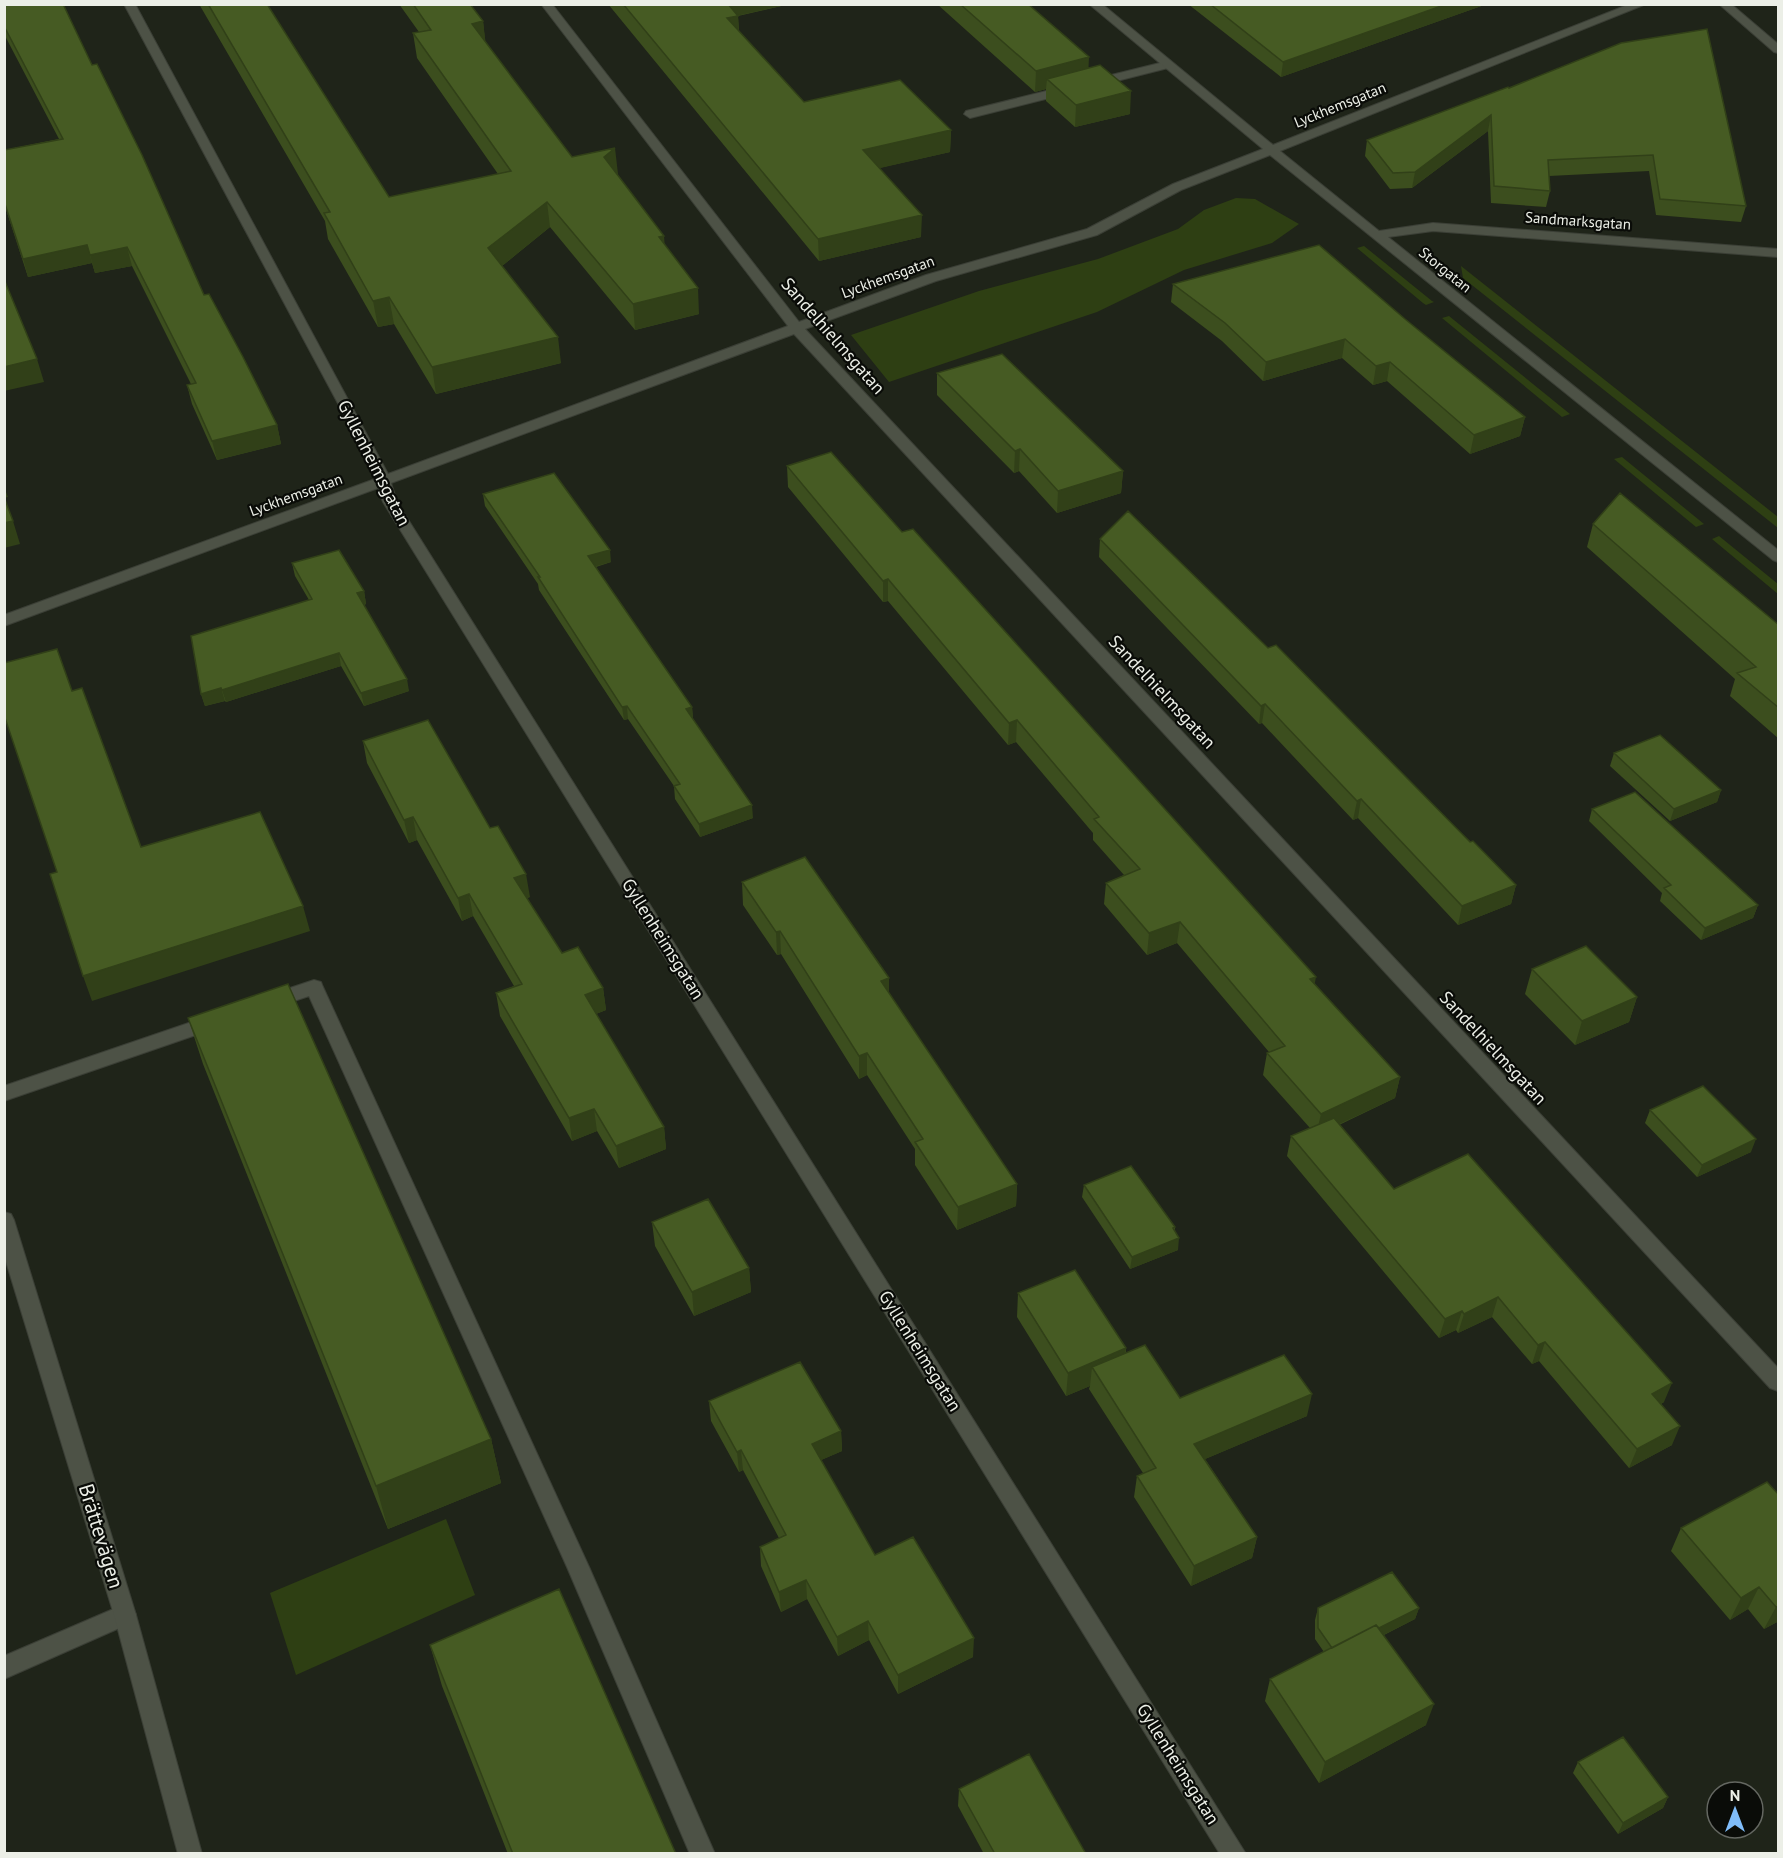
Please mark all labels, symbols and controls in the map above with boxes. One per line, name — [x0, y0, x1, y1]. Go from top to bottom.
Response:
street label: Lyckhemsgatan — [1291, 77, 1389, 132]
street label: Sandmarksgatan — [1524, 207, 1632, 234]
street label: Storgatan — [1415, 243, 1475, 297]
street label: Lyckhemsgatan — [839, 251, 937, 302]
street label: Sandelhielmsgatan — [776, 273, 890, 399]
street label: Gyllenheimsgatan — [333, 396, 416, 530]
street label: Lyckhemsgatan — [247, 469, 345, 520]
street label: Sandelhielmsgatan — [1104, 630, 1221, 753]
street label: Gyllenheimsgatan — [617, 874, 710, 1004]
street label: Sandelhielmsgatan — [1435, 986, 1552, 1109]
street label: Gyllenheimsgatan — [874, 1286, 967, 1416]
street label: Brättevägen — [73, 1480, 130, 1591]
street label: Gyllenheimsgatan — [1132, 1699, 1225, 1829]
north arrow — [1705, 1780, 1765, 1840]
text: N — [1730, 1785, 1740, 1805]

